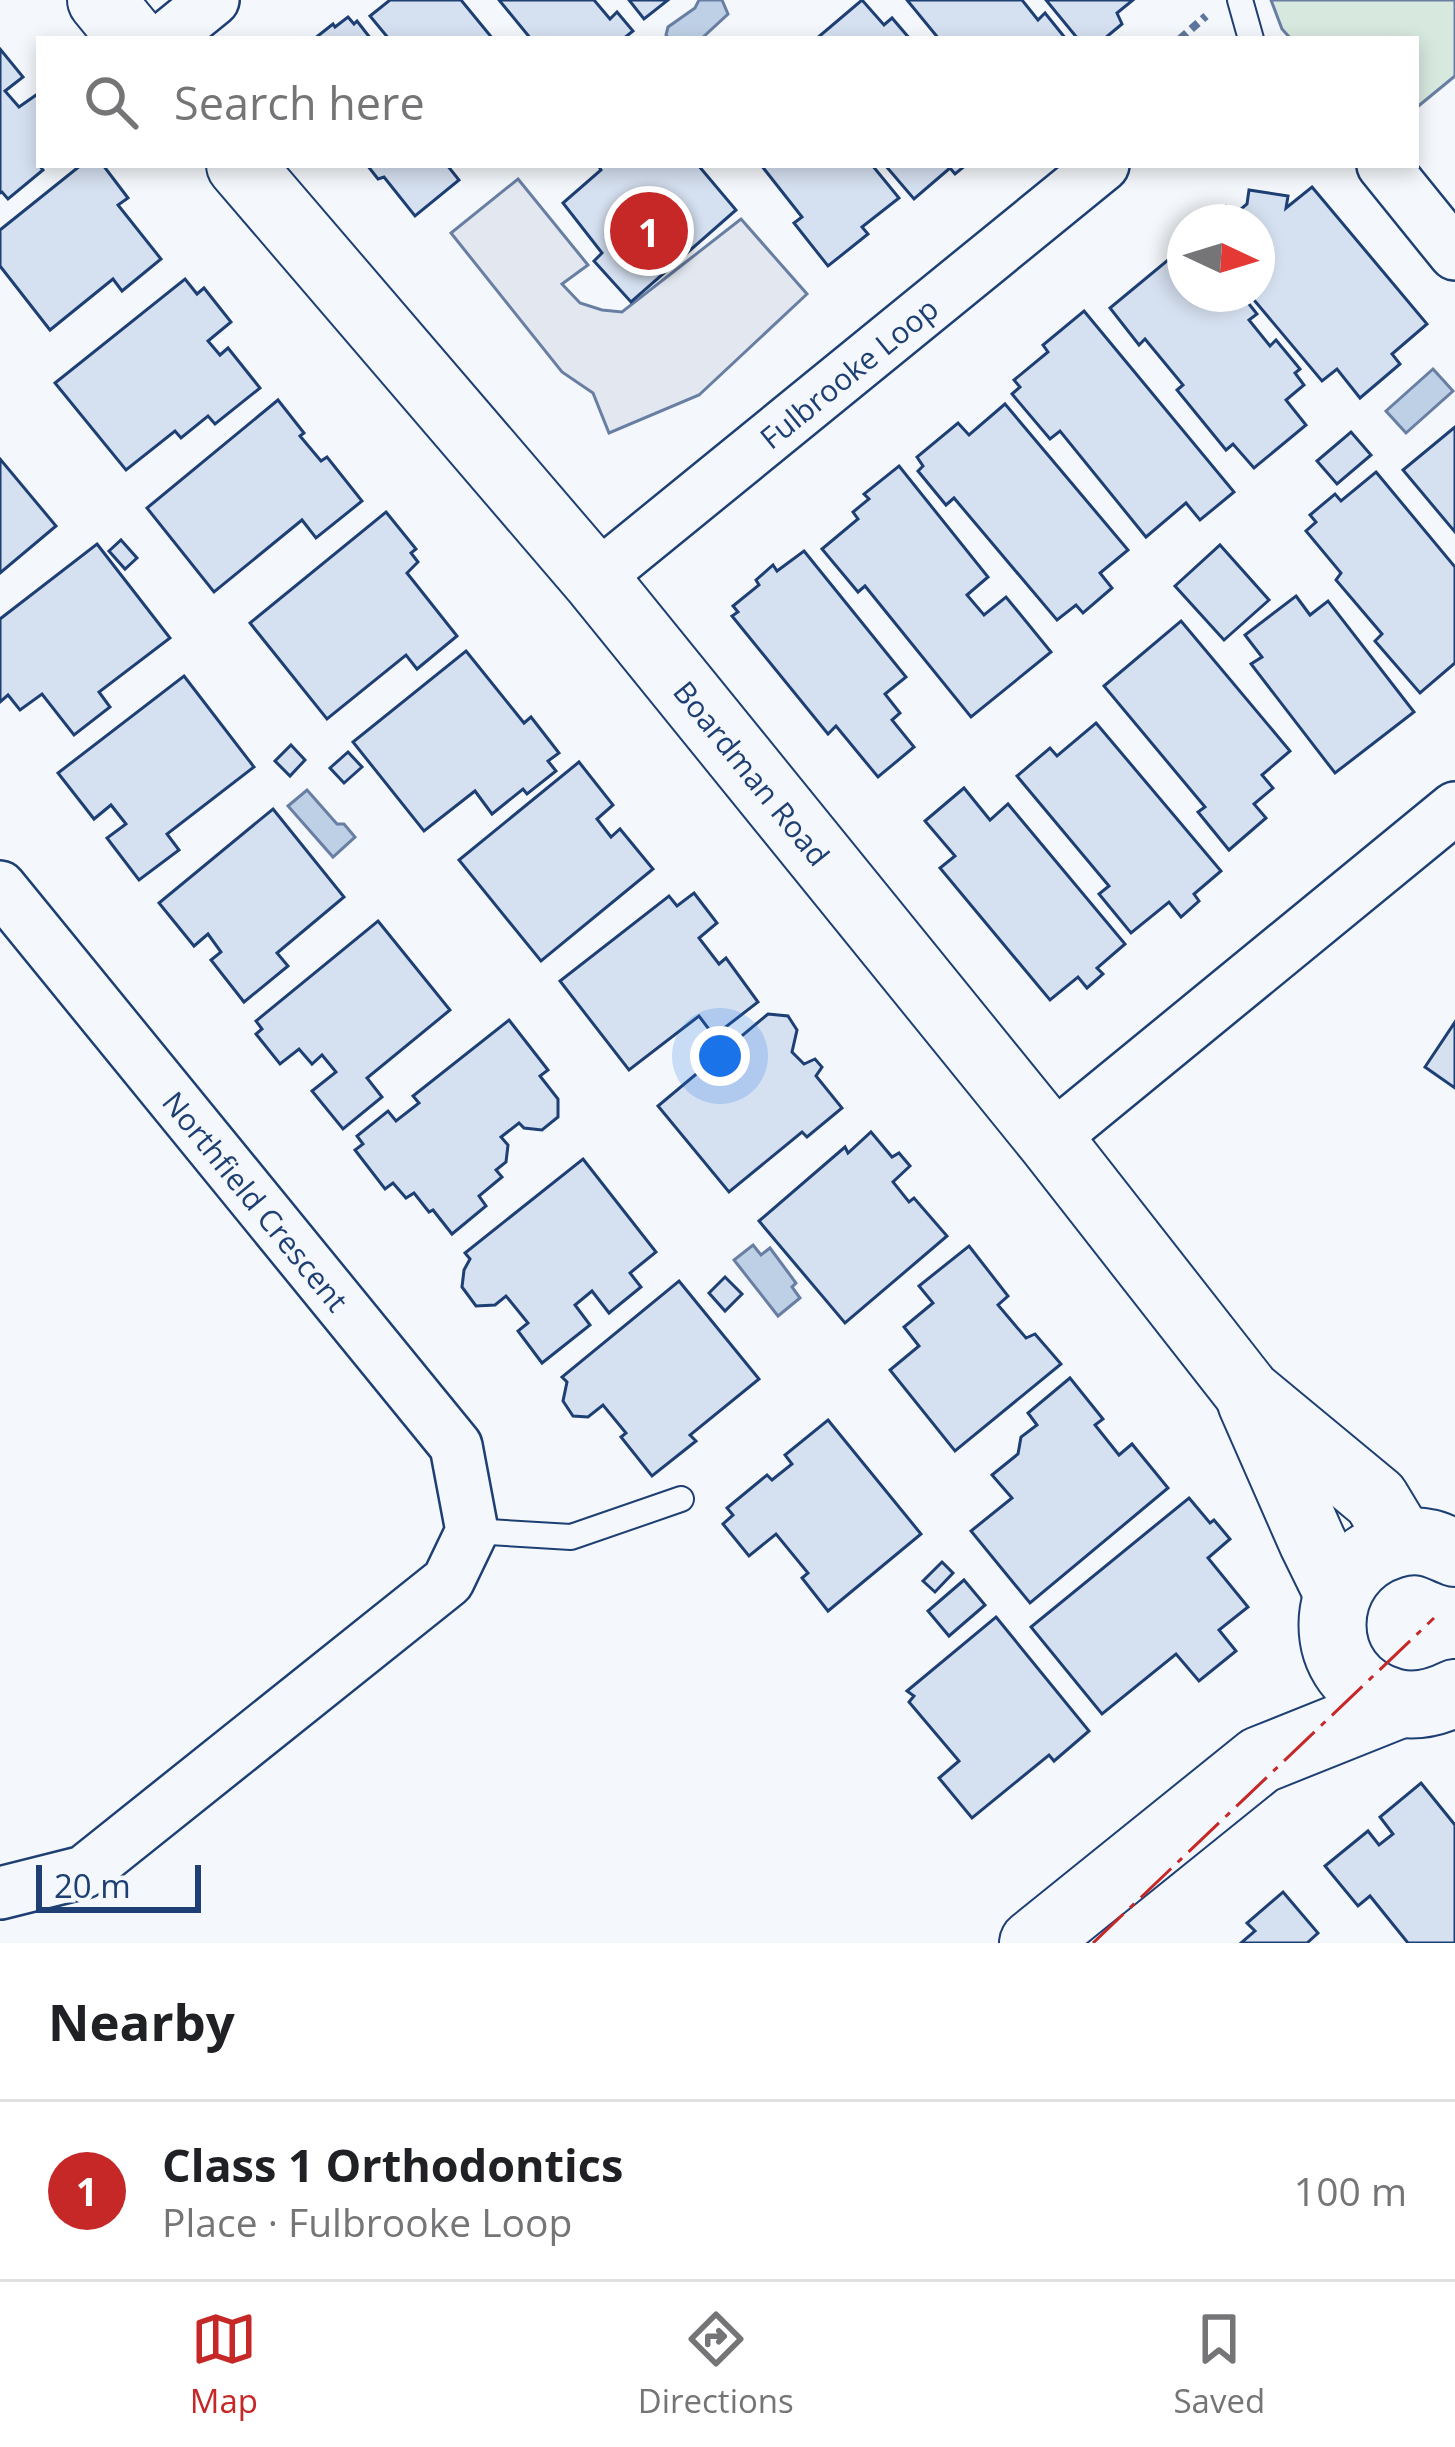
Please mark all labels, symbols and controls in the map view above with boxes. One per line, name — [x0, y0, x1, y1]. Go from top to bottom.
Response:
search box — [36, 36, 1419, 168]
icon: search — [78, 69, 144, 135]
text: Search here — [174, 72, 425, 133]
pin: 1 — [610, 186, 688, 276]
north arrow — [1167, 204, 1275, 312]
street label: Fulbrooke Loop — [751, 287, 946, 457]
street label: Boardman Road — [665, 672, 840, 874]
your location — [690, 1026, 750, 1086]
street label: Northfield Crescent — [154, 1082, 358, 1320]
scale bar — [36, 1859, 201, 1912]
text: 20 m — [54, 1863, 131, 1908]
text: Nearby — [48, 1986, 235, 2056]
text: Class 1 Orthodontics — [162, 2134, 623, 2195]
text: 1 — [76, 2164, 98, 2217]
text: 100 m — [1294, 2164, 1407, 2217]
text: Place · Fulbrooke Loop — [162, 2195, 572, 2248]
tab: Map — [190, 2306, 258, 2423]
tab: Directions — [638, 2306, 794, 2423]
tab: Saved — [1173, 2306, 1265, 2423]

